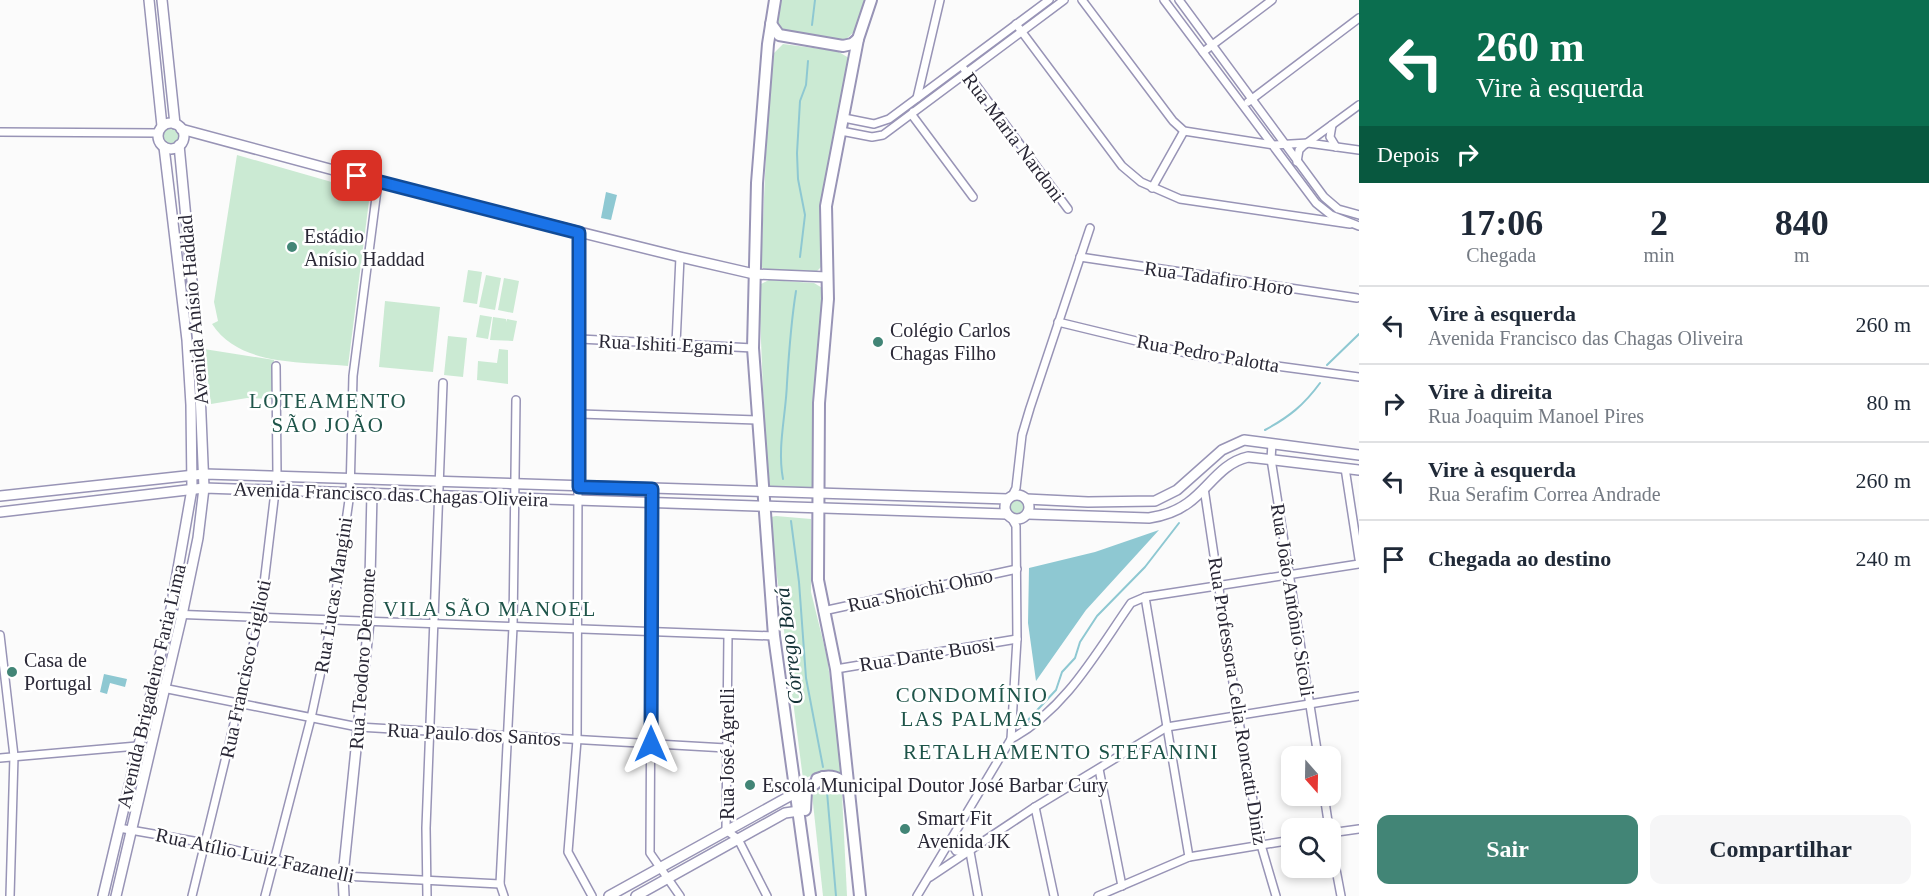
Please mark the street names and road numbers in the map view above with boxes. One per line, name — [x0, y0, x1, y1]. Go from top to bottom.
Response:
street label: Rua Maria Nardoni — [958, 68, 1070, 206]
street label: Avenida Anísio Haddad — [174, 214, 212, 406]
street label: Rua Tadafiro Horo — [1143, 257, 1295, 299]
street label: Rua Ishiti Egami — [598, 329, 735, 360]
street label: Rua Pedro Palotta — [1135, 330, 1281, 376]
street label: Avenida Francisco das Chagas Oliveira — [233, 478, 549, 511]
street label: Rua João Antônio Sicoli — [1267, 502, 1319, 698]
street label: Rua Lucas Mangini — [310, 515, 357, 675]
street label: Rua Professora Celia Roncatti Diniz — [1204, 556, 1272, 847]
street label: Avenida Brigadeiro Faria Lima — [112, 562, 191, 811]
street label: Rua Shoichi Ohno — [845, 564, 995, 616]
street label: Rua Teodoro Demonte — [345, 568, 379, 750]
street label: Rua Francisco Giglioti — [215, 577, 276, 761]
street label: Rua Dante Buosi — [858, 632, 997, 676]
street label: Rua José Agrelli — [716, 687, 739, 820]
street label: Rua Paulo dos Santos — [387, 718, 562, 750]
street label: Rua Atílio Luiz Fazanelli — [154, 823, 357, 887]

